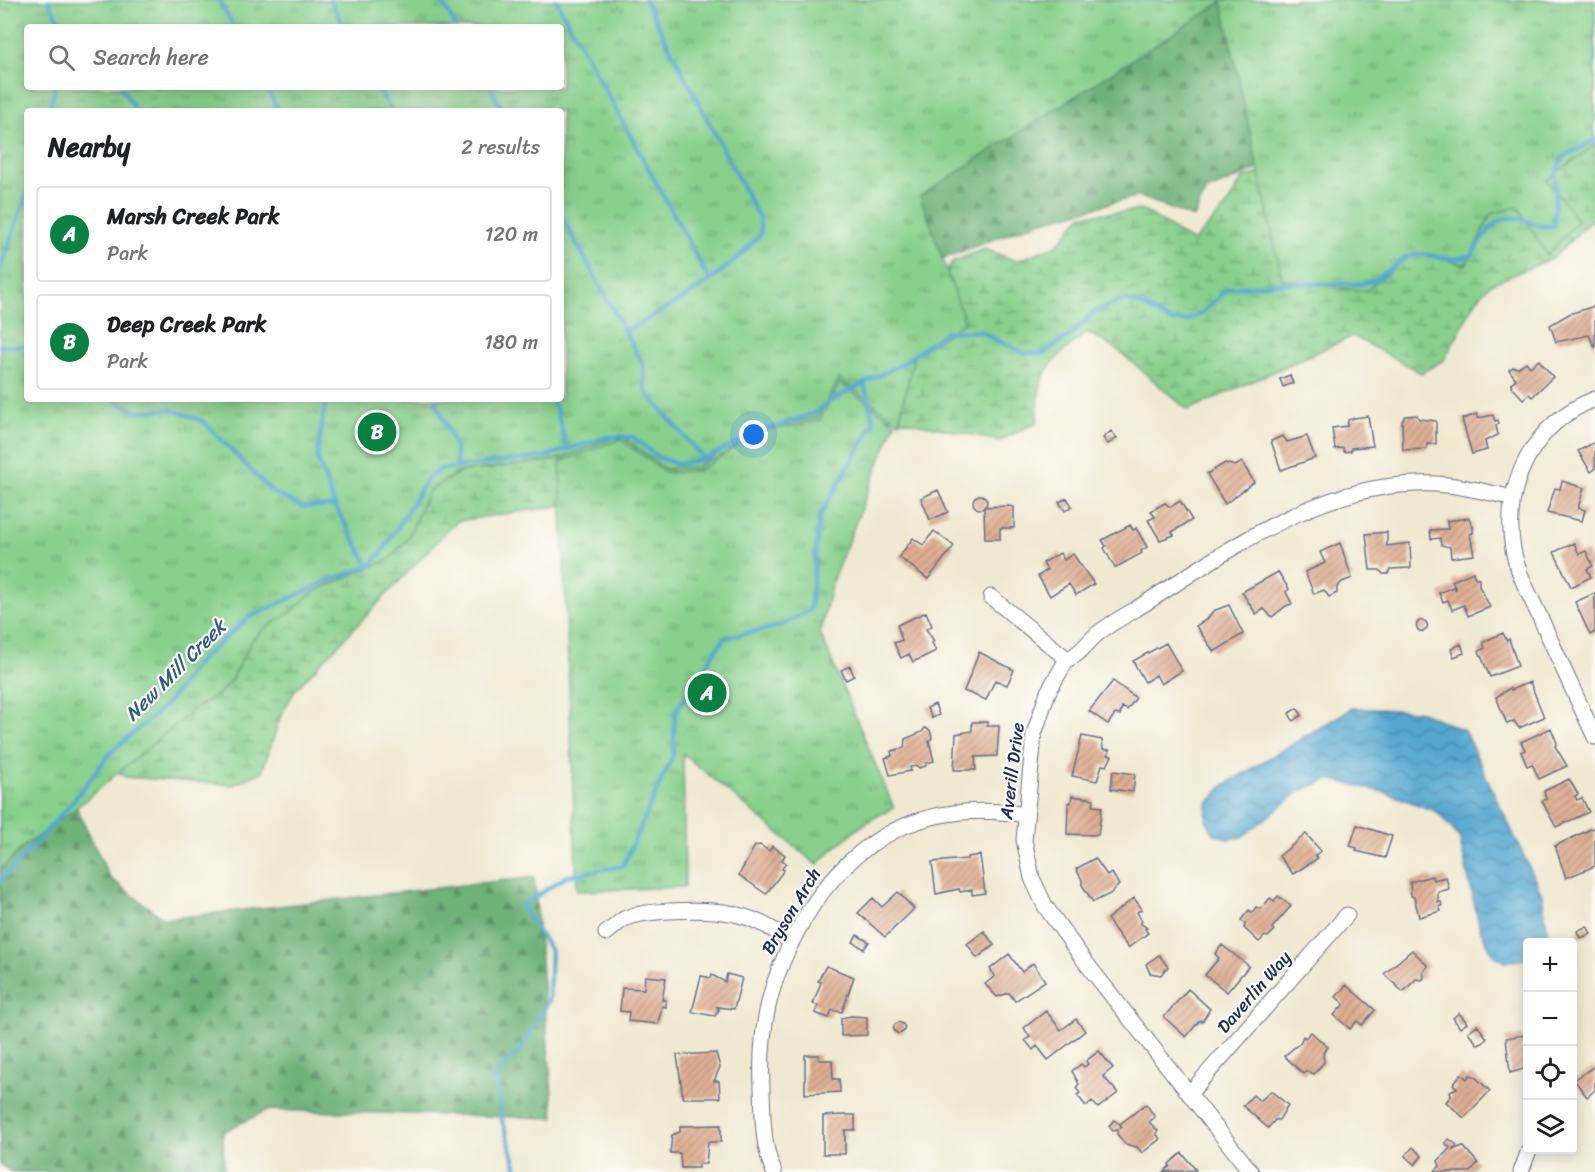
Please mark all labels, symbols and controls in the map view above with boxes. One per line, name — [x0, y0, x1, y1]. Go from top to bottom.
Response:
search box — [24, 24, 564, 90]
text: Search here — [93, 38, 209, 77]
icon: search — [45, 41, 78, 74]
text: Nearby — [48, 124, 130, 170]
text: 2 results — [461, 130, 540, 165]
text: Marsh Creek Park — [107, 197, 280, 236]
text: A — [63, 217, 76, 252]
text: 120 m — [485, 217, 538, 252]
text: Park — [107, 236, 148, 271]
text: Deep Creek Park — [107, 305, 267, 344]
text: B — [63, 325, 76, 360]
text: 180 m — [484, 325, 538, 360]
text: Park — [107, 344, 148, 379]
pin: B — [358, 410, 397, 454]
your location — [739, 420, 768, 449]
water label: New Mill Creek — [116, 609, 236, 730]
pin: A — [688, 670, 726, 716]
street label: Averill Drive — [990, 721, 1034, 822]
street label: Bryson Arch — [752, 861, 830, 961]
map controls — [1523, 938, 1577, 1154]
button: + — [1523, 938, 1577, 992]
street label: Daverlin Way — [1209, 943, 1300, 1041]
button: − — [1523, 992, 1577, 1046]
button: locate — [1523, 1046, 1577, 1100]
button: layers — [1523, 1100, 1577, 1154]

